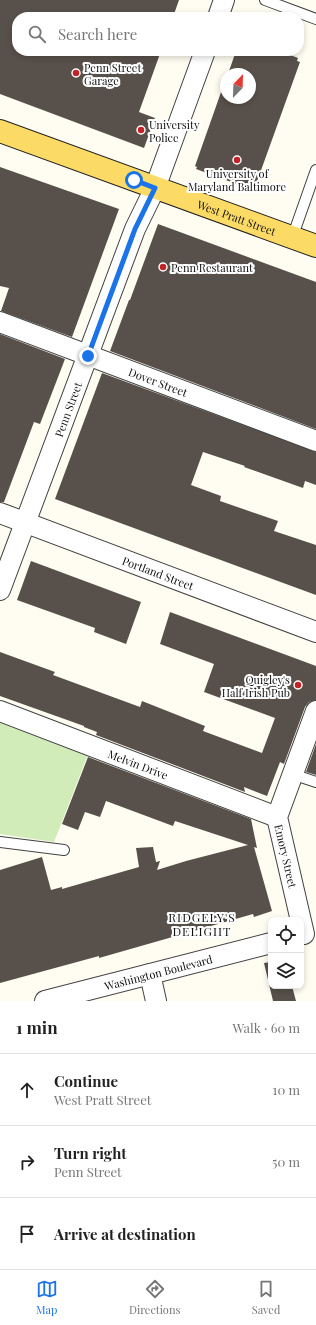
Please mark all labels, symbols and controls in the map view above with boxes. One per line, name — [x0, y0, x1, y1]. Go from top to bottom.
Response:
search box — [12, 12, 304, 56]
icon: search — [26, 23, 48, 45]
text: Search here — [58, 24, 137, 44]
place label: Penn Street Garage — [84, 60, 141, 88]
marker: Penn Street Garage — [71, 68, 81, 78]
north arrow — [220, 68, 256, 104]
place label: University Police — [149, 117, 200, 145]
marker: University Police — [136, 125, 146, 135]
marker: University of Maryland Baltimore — [232, 155, 242, 165]
place label: University of Maryland Baltimore — [188, 166, 286, 194]
route start — [125, 171, 143, 189]
street label: West Pratt Street — [195, 196, 278, 238]
place label: Penn Restaurant — [171, 260, 253, 275]
marker: Penn Restaurant — [158, 262, 168, 272]
route end — [79, 347, 97, 365]
street label: Dover Street — [127, 364, 190, 400]
street label: Penn Street — [51, 380, 85, 439]
street label: Portland Street — [120, 552, 196, 593]
place label: Quigley's Half Irish Pub — [222, 672, 290, 700]
marker: Quigley's Half Irish Pub — [293, 680, 303, 690]
street label: Melvin Drive — [106, 746, 171, 782]
street label: Emory Street — [271, 823, 301, 889]
district label: RIDGELY'S DELIGHT — [168, 909, 236, 939]
map controls — [268, 917, 304, 989]
button: locate — [268, 917, 304, 953]
street label: Washington Boulevard — [102, 951, 214, 993]
button: layers — [268, 953, 304, 989]
text: 1 min — [16, 1016, 58, 1038]
text: Walk · 60 m — [232, 1019, 300, 1036]
text: Continue — [54, 1071, 118, 1091]
icon: ahead — [16, 1079, 38, 1101]
text: 10 m — [273, 1081, 300, 1098]
text: West Pratt Street — [54, 1091, 151, 1108]
text: Turn right — [54, 1143, 127, 1163]
icon: right — [16, 1151, 38, 1173]
text: 50 m — [272, 1153, 300, 1170]
text: Penn Street — [54, 1163, 122, 1180]
icon: arrive — [16, 1223, 38, 1245]
text: Arrive at destination — [54, 1224, 196, 1244]
tab: Map — [36, 1278, 58, 1317]
tab: Directions — [129, 1278, 180, 1317]
tab: Saved — [252, 1278, 280, 1317]

